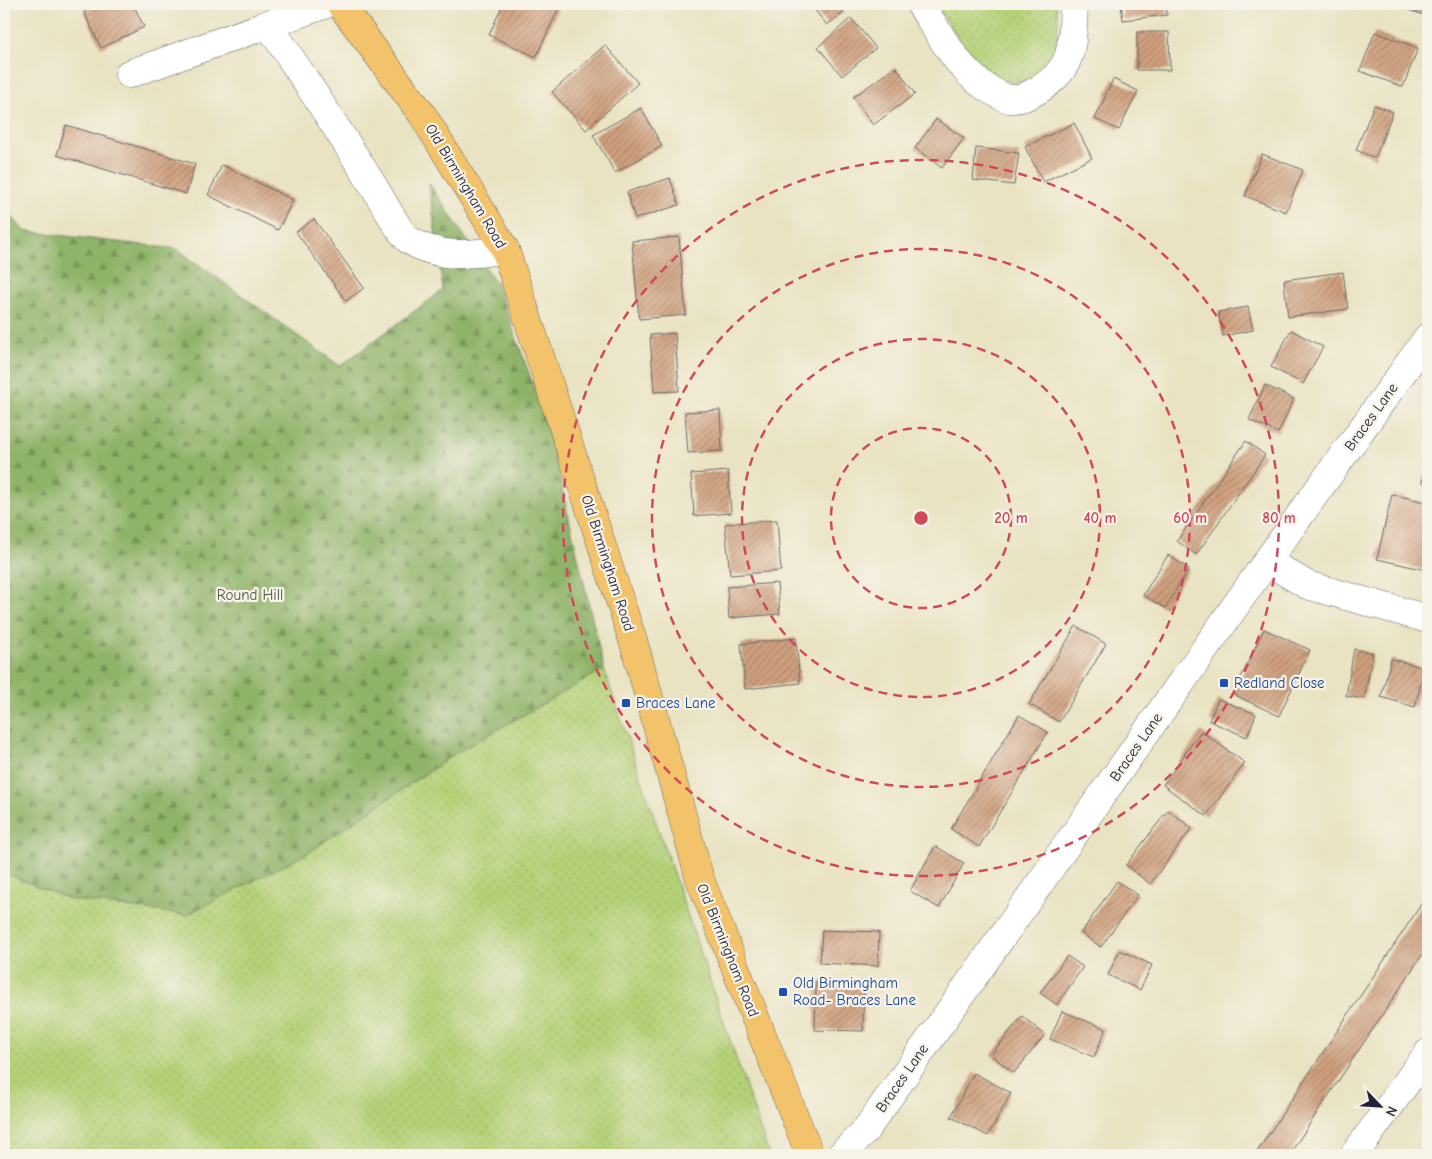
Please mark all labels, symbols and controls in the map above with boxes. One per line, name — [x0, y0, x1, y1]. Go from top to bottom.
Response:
street label: Old Birmingham Road — [422, 120, 510, 252]
street label: Braces Lane — [1340, 379, 1402, 454]
street label: Old Birmingham Road — [577, 493, 639, 633]
centre of rings — [912, 509, 930, 527]
text: 20 m — [994, 509, 1028, 527]
text: 40 m — [1084, 509, 1117, 527]
text: 60 m — [1173, 509, 1207, 527]
text: 80 m — [1262, 509, 1296, 527]
park label: Round Hill — [217, 586, 283, 604]
place label: Redland Close — [1234, 674, 1325, 692]
marker: Redland Close — [1218, 677, 1230, 689]
place label: Braces Lane — [636, 694, 716, 712]
marker: Braces Lane — [620, 697, 632, 709]
street label: Braces Lane — [1106, 709, 1166, 785]
street label: Old Birmingham Road — [693, 881, 763, 1019]
place label: Old Birmingham Road- Braces Lane — [793, 974, 916, 1009]
marker: Old Birmingham Road- Braces Lane — [777, 986, 789, 998]
street label: Braces Lane — [872, 1040, 932, 1116]
north arrow — [1354, 1082, 1404, 1132]
text: N — [1382, 1104, 1401, 1119]

